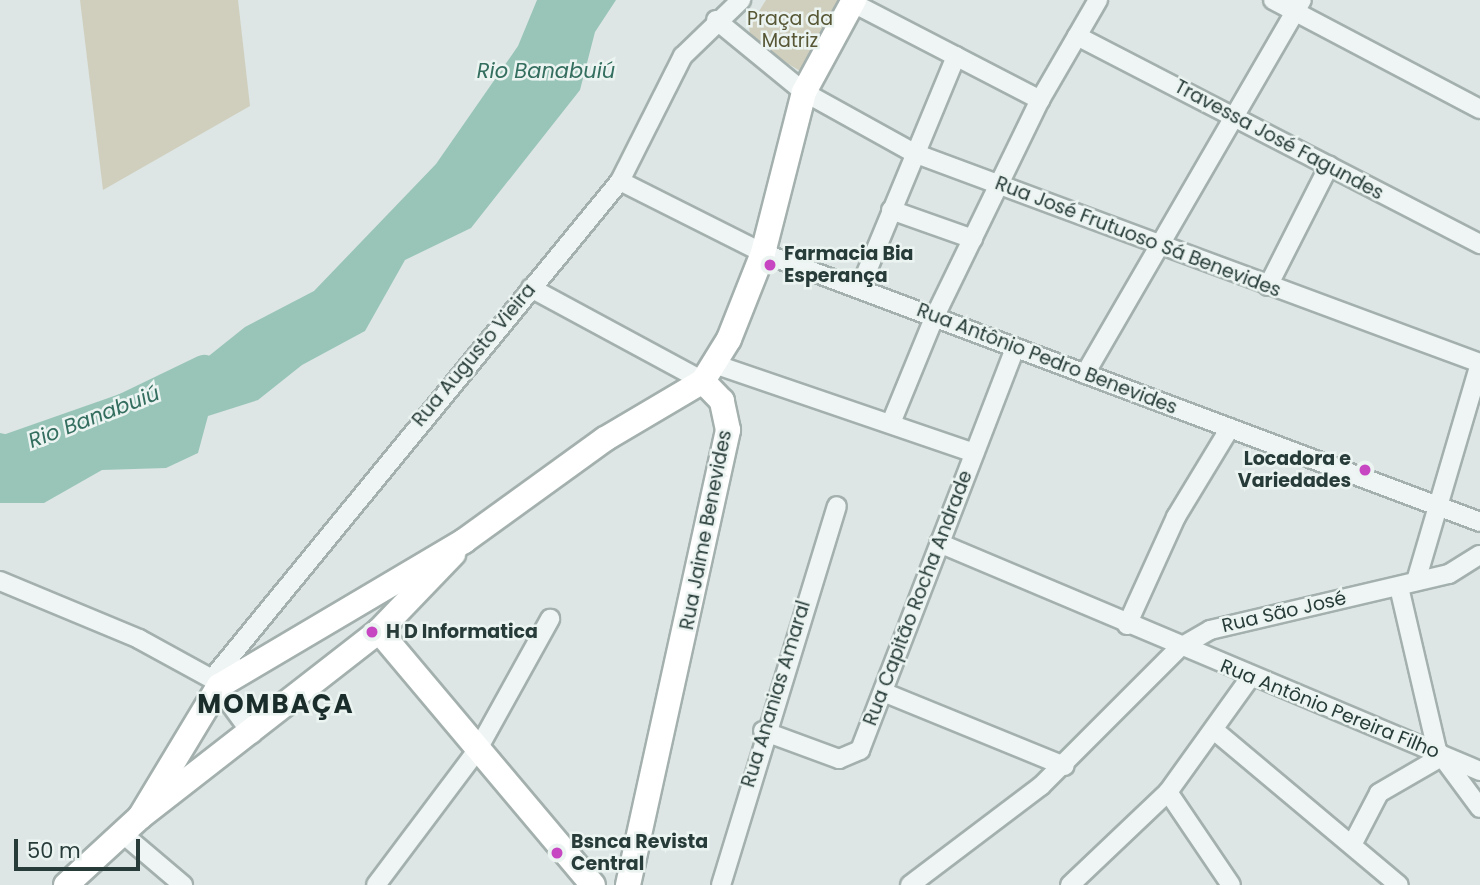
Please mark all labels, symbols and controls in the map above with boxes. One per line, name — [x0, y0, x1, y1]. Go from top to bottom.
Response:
park label: Praça da Matriz — [747, 8, 833, 52]
water label: Rio Banabuiú — [477, 58, 615, 84]
street label: Travessa José Fagundes — [1171, 75, 1387, 205]
street label: Rua José Frutuoso Sá Benevides — [992, 172, 1284, 302]
place label: Farmacia Bia Esperança — [784, 243, 914, 287]
marker: Farmacia Bia Esperança — [762, 257, 778, 273]
street label: Rua Augusto Vieira — [408, 279, 540, 431]
street label: Rua Antônio Pedro Benevides — [914, 299, 1180, 419]
water label: Rio Banabuiú — [25, 380, 163, 454]
street label: Rua Jaime Benevides — [675, 428, 737, 632]
place label: Locadora e Variedades — [1238, 448, 1351, 492]
marker: Locadora e Variedades — [1357, 462, 1373, 478]
street label: Rua Capitão Rocha Andrade — [859, 467, 977, 729]
street label: Rua São José — [1220, 587, 1348, 637]
street label: Rua Ananias Amaral — [737, 598, 815, 790]
place label: H D Informatica — [386, 621, 538, 643]
marker: H D Informatica — [364, 624, 380, 640]
street label: Rua Antônio Pereira Filho — [1217, 655, 1443, 763]
district label: MOMBAÇA — [198, 689, 354, 721]
scale bar — [18, 826, 144, 870]
place label: Bsnca Revista Central — [571, 831, 708, 875]
text: 50 m — [27, 836, 81, 865]
marker: Bsnca Revista Central — [549, 845, 565, 861]

